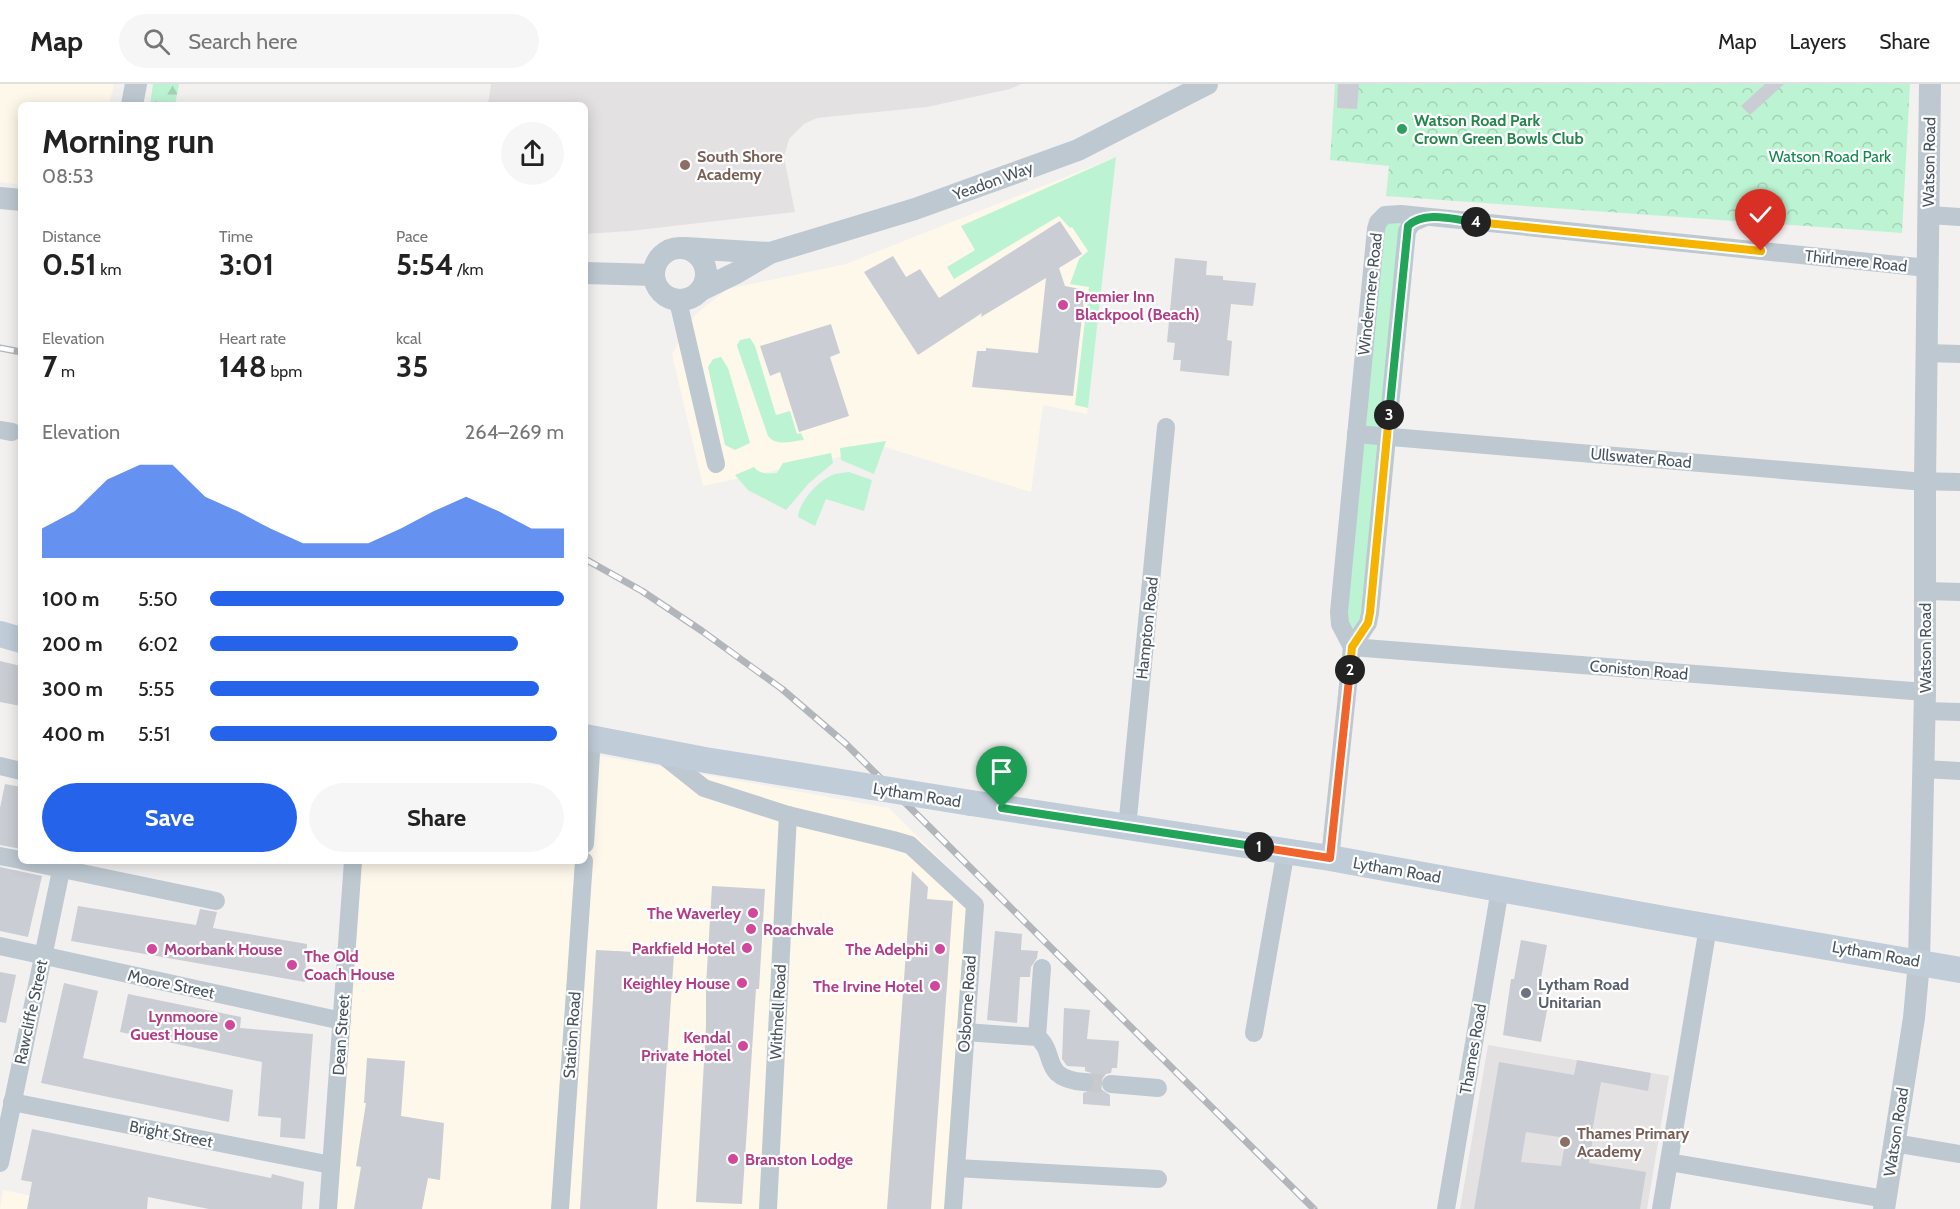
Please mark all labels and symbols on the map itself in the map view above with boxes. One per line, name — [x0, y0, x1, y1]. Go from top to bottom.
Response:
place label: Watson Road Park Crown Green Bowls Club — [1414, 111, 1584, 148]
street label: Watson Road — [1919, 117, 1939, 207]
marker: Watson Road Park Crown Green Bowls Club — [1395, 122, 1409, 136]
place label: South Shore Academy — [697, 147, 783, 184]
park label: Watson Road Park — [1769, 147, 1892, 166]
marker: South Shore Academy — [678, 158, 692, 172]
street label: Yeadon Way — [949, 158, 1036, 205]
pin — [1735, 189, 1786, 251]
pin: 4 — [1461, 207, 1491, 237]
street label: Windermere Road — [1354, 232, 1386, 356]
street label: Thirlmere Road — [1804, 246, 1908, 276]
place label: Premier Inn Blackpool (Beach) — [1075, 287, 1200, 324]
marker: Premier Inn Blackpool (Beach) — [1056, 298, 1070, 312]
pin: 3 — [1374, 400, 1404, 430]
street label: Ullswater Road — [1590, 444, 1692, 472]
street label: Hampton Road — [1132, 576, 1162, 680]
street label: Watson Road — [1916, 603, 1935, 693]
pin: 2 — [1335, 655, 1365, 685]
street label: Coniston Road — [1589, 656, 1689, 684]
pin — [976, 746, 1027, 808]
street label: Lytham Road — [872, 779, 962, 811]
pin: 1 — [1244, 832, 1274, 862]
street label: Lytham Road — [1352, 853, 1442, 887]
place label: The Waverley — [647, 904, 741, 923]
marker: The Waverley — [746, 906, 760, 920]
place label: Roachvale — [763, 920, 834, 939]
marker: Roachvale — [744, 922, 758, 936]
street label: Lytham Road — [1831, 937, 1921, 971]
place label: Parkfield Hotel — [632, 939, 735, 958]
place label: Moorbank House — [164, 940, 282, 959]
place label: The Adelphi — [845, 940, 928, 959]
marker: Parkfield Hotel — [740, 941, 754, 955]
marker: Moorbank House — [145, 942, 159, 956]
marker: The Adelphi — [933, 942, 947, 956]
place label: The Old Coach House — [304, 947, 395, 984]
street label: Osborne Road — [954, 955, 980, 1053]
street label: Rawcliffe Street — [11, 957, 51, 1066]
marker: The Old Coach House — [285, 958, 299, 972]
street label: Withnell Road — [766, 964, 790, 1060]
street label: Moore Street — [126, 966, 217, 1003]
place label: Keighley House — [623, 974, 730, 993]
place label: Lytham Road Unitarian — [1538, 975, 1629, 1012]
marker: Keighley House — [735, 976, 749, 990]
place label: The Irvine Hotel — [813, 977, 923, 996]
marker: The Irvine Hotel — [928, 979, 942, 993]
marker: Lytham Road Unitarian — [1519, 986, 1533, 1000]
street label: Station Road — [559, 991, 585, 1079]
street label: Dean Street — [329, 993, 353, 1076]
street label: Thames Road — [1456, 1002, 1490, 1096]
place label: Lynmoore Guest House — [130, 1007, 218, 1044]
marker: Lynmoore Guest House — [223, 1018, 237, 1032]
place label: Kendal Private Hotel — [641, 1028, 731, 1065]
marker: Kendal Private Hotel — [736, 1039, 750, 1053]
street label: Watson Road — [1880, 1086, 1912, 1178]
street label: Bright Street — [128, 1117, 215, 1152]
place label: Thames Primary Academy — [1577, 1124, 1690, 1161]
marker: Thames Primary Academy — [1558, 1135, 1572, 1149]
place label: Branston Lodge — [745, 1150, 853, 1169]
marker: Branston Lodge — [726, 1152, 740, 1166]

